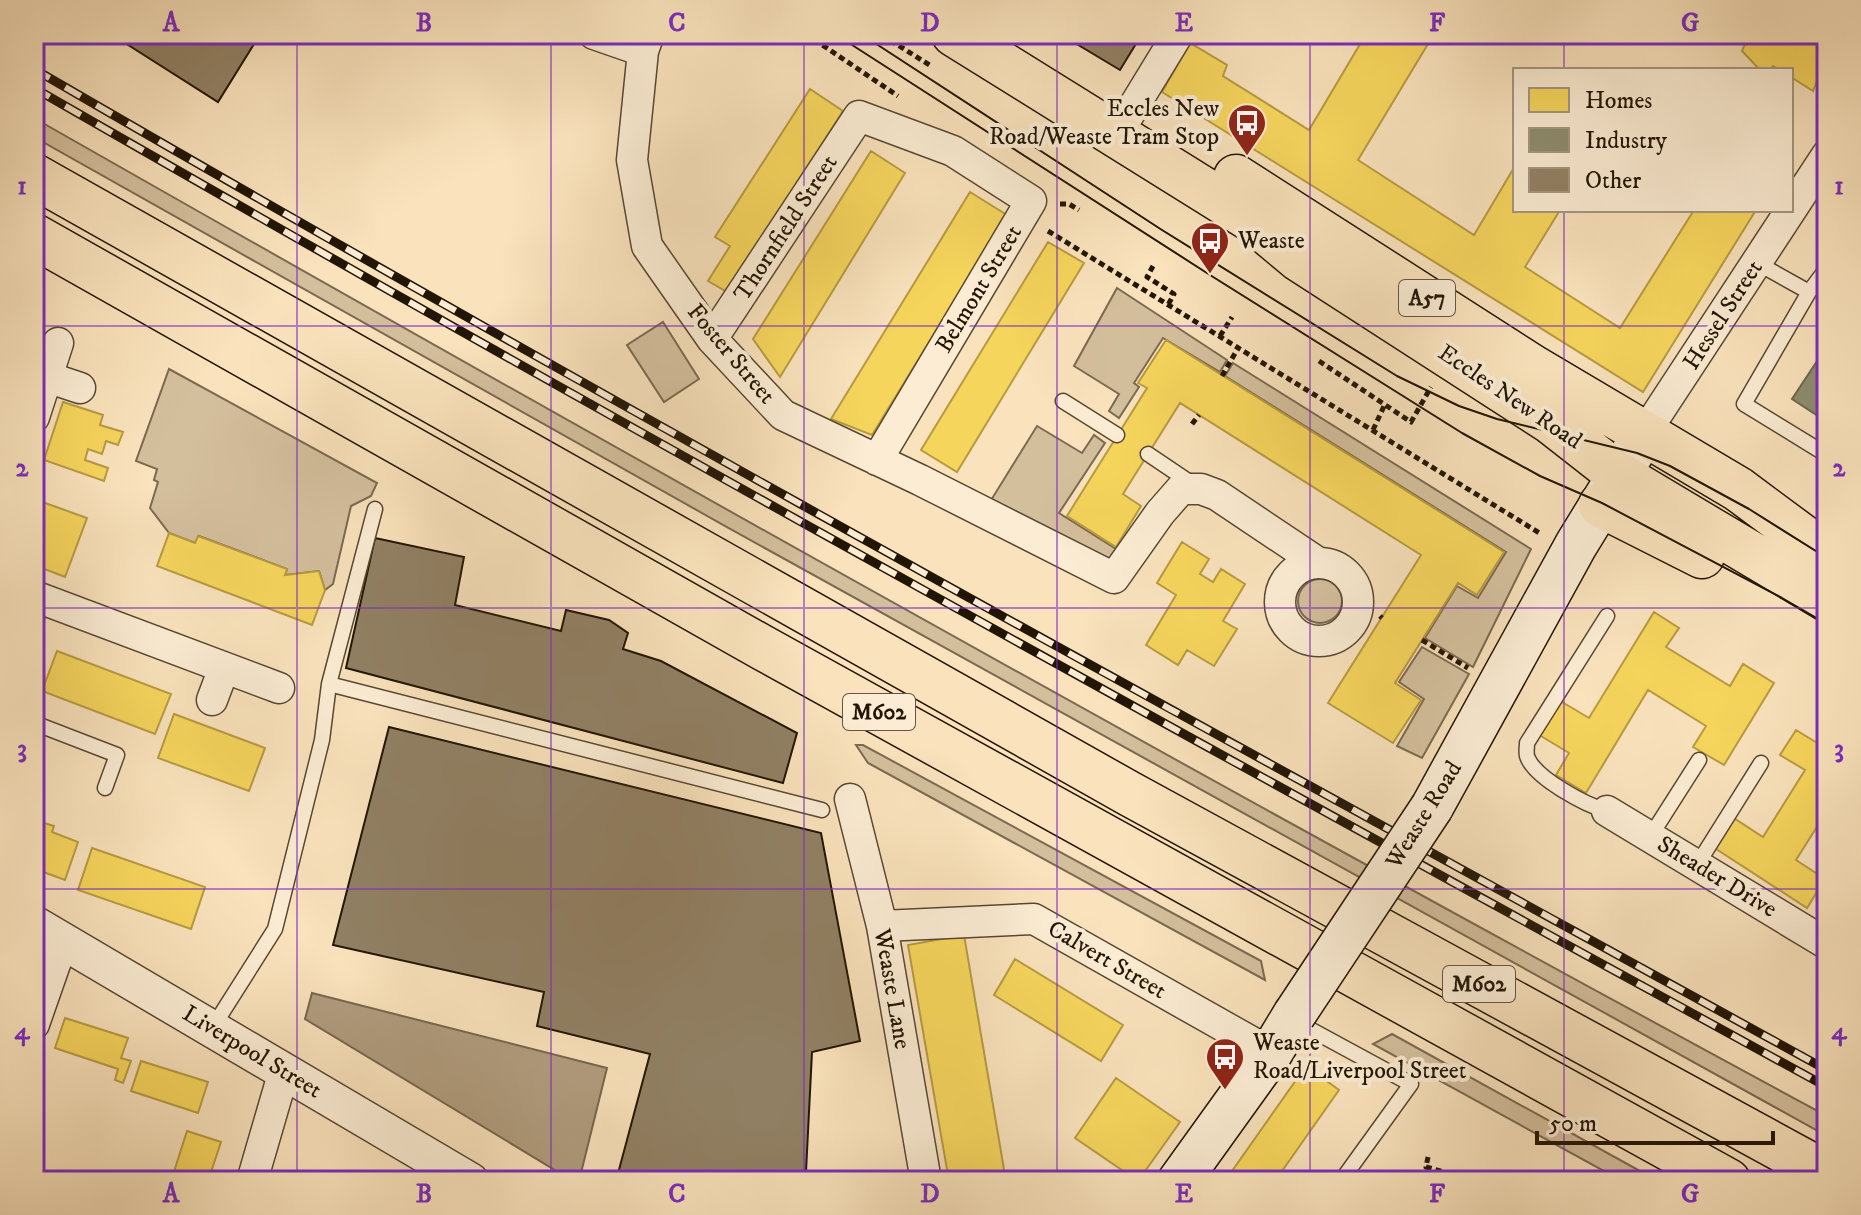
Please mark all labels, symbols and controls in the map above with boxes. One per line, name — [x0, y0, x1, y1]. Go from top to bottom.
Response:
text: A — [162, 7, 181, 40]
text: B — [416, 7, 432, 40]
text: C — [668, 7, 686, 40]
text: D — [920, 7, 940, 40]
text: E — [1175, 7, 1193, 40]
text: F — [1429, 7, 1446, 40]
text: G — [1681, 7, 1699, 40]
legend — [1513, 68, 1793, 212]
text: Homes — [1585, 86, 1652, 116]
place label: Eccles New Road/Weaste Tram Stop — [989, 94, 1220, 152]
bus stop icon: Eccles New Road/Weaste Tram Stop — [1226, 102, 1268, 157]
text: Industry — [1585, 126, 1668, 156]
street label: Thornfield Street — [728, 149, 845, 307]
text: Other — [1585, 166, 1641, 196]
text: 1 — [17, 170, 27, 203]
text: 1 — [1834, 170, 1844, 203]
street label: Belmont Street — [929, 219, 1029, 358]
bus stop icon: Weaste — [1189, 220, 1231, 275]
place label: Weaste — [1237, 226, 1305, 256]
street label: Hessel Street — [1676, 254, 1770, 376]
road number: A57 — [1399, 280, 1455, 316]
street label: Foster Street — [680, 298, 782, 411]
street label: Eccles New Road — [1432, 338, 1588, 456]
text: 2 — [16, 452, 30, 485]
text: 2 — [1833, 452, 1847, 485]
road number: M602 — [843, 694, 915, 730]
text: 3 — [17, 733, 27, 766]
text: 3 — [1834, 733, 1844, 766]
street label: Weaste Road — [1379, 756, 1469, 875]
street label: Sheader Drive — [1652, 829, 1782, 925]
street label: Calvert Street — [1042, 914, 1172, 1006]
street label: Weaste Lane — [866, 926, 917, 1052]
road number: M602 — [1443, 966, 1515, 1002]
street label: Liverpool Street — [177, 999, 327, 1106]
text: 4 — [15, 1015, 31, 1048]
text: 4 — [1832, 1015, 1848, 1048]
place label: Weaste Road/Liverpool Street — [1252, 1028, 1467, 1086]
bus stop icon: Weaste Road/Liverpool Street — [1204, 1036, 1246, 1091]
scale bar — [1537, 1095, 1773, 1145]
text: 50 m — [1549, 1109, 1597, 1139]
text: A — [162, 1178, 181, 1211]
text: B — [416, 1178, 432, 1211]
text: C — [668, 1178, 686, 1211]
text: D — [920, 1178, 940, 1211]
text: E — [1175, 1178, 1193, 1211]
text: F — [1429, 1178, 1446, 1211]
text: G — [1681, 1178, 1699, 1211]

